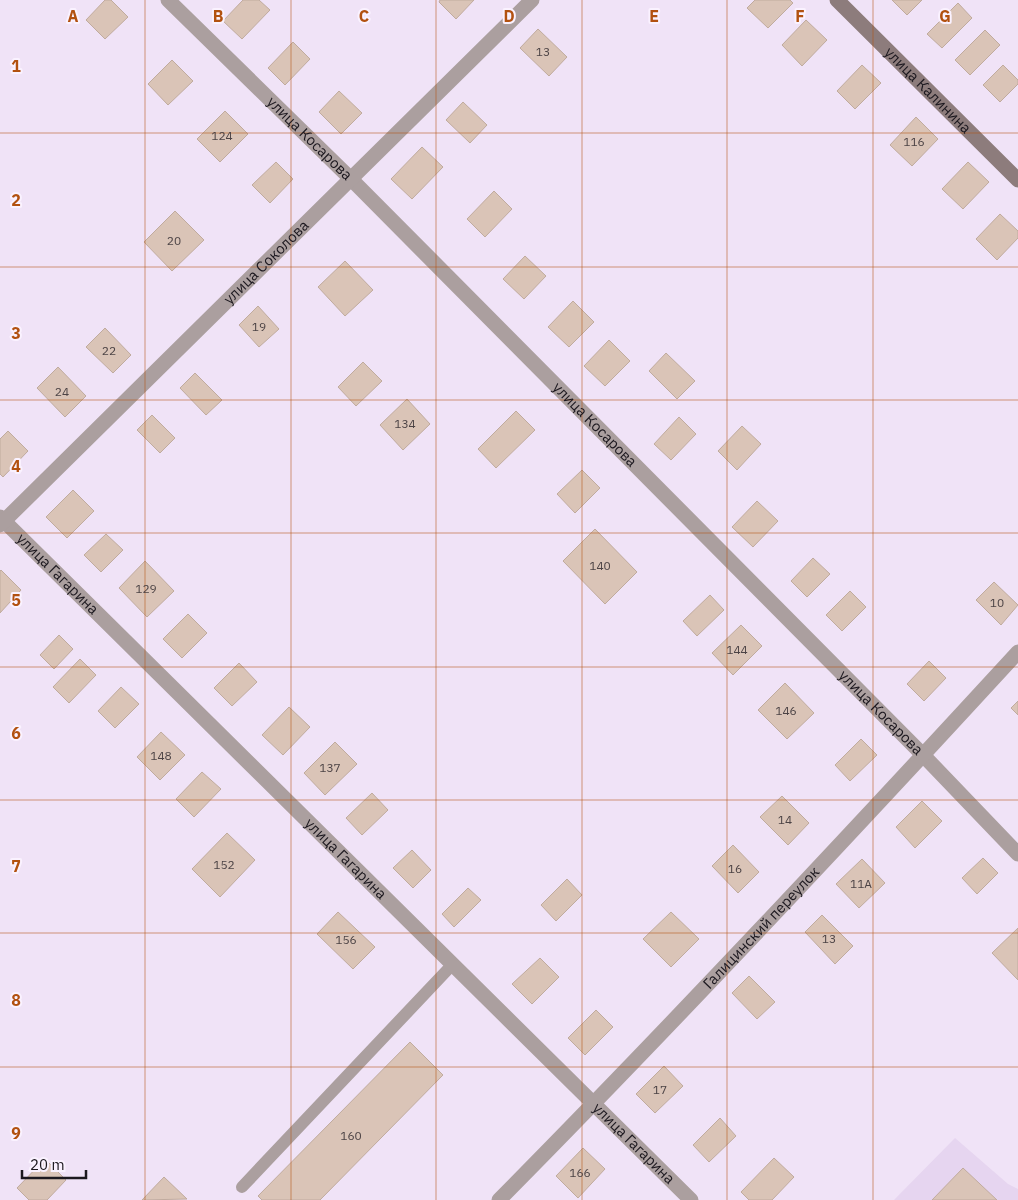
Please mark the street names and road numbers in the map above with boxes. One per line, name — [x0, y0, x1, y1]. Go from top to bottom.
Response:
street label: улица Калинина — [881, 43, 976, 137]
street label: улица Косарова — [263, 92, 357, 184]
street label: улица Соколова — [219, 216, 313, 308]
street label: улица Косарова — [549, 378, 641, 471]
street label: улица Гагарина — [13, 529, 103, 618]
street label: улица Косарова — [835, 666, 927, 759]
street label: улица Гагарина — [301, 814, 391, 903]
street label: Галицинский переулок — [699, 862, 823, 993]
street label: улица Гагарина — [589, 1098, 679, 1188]

